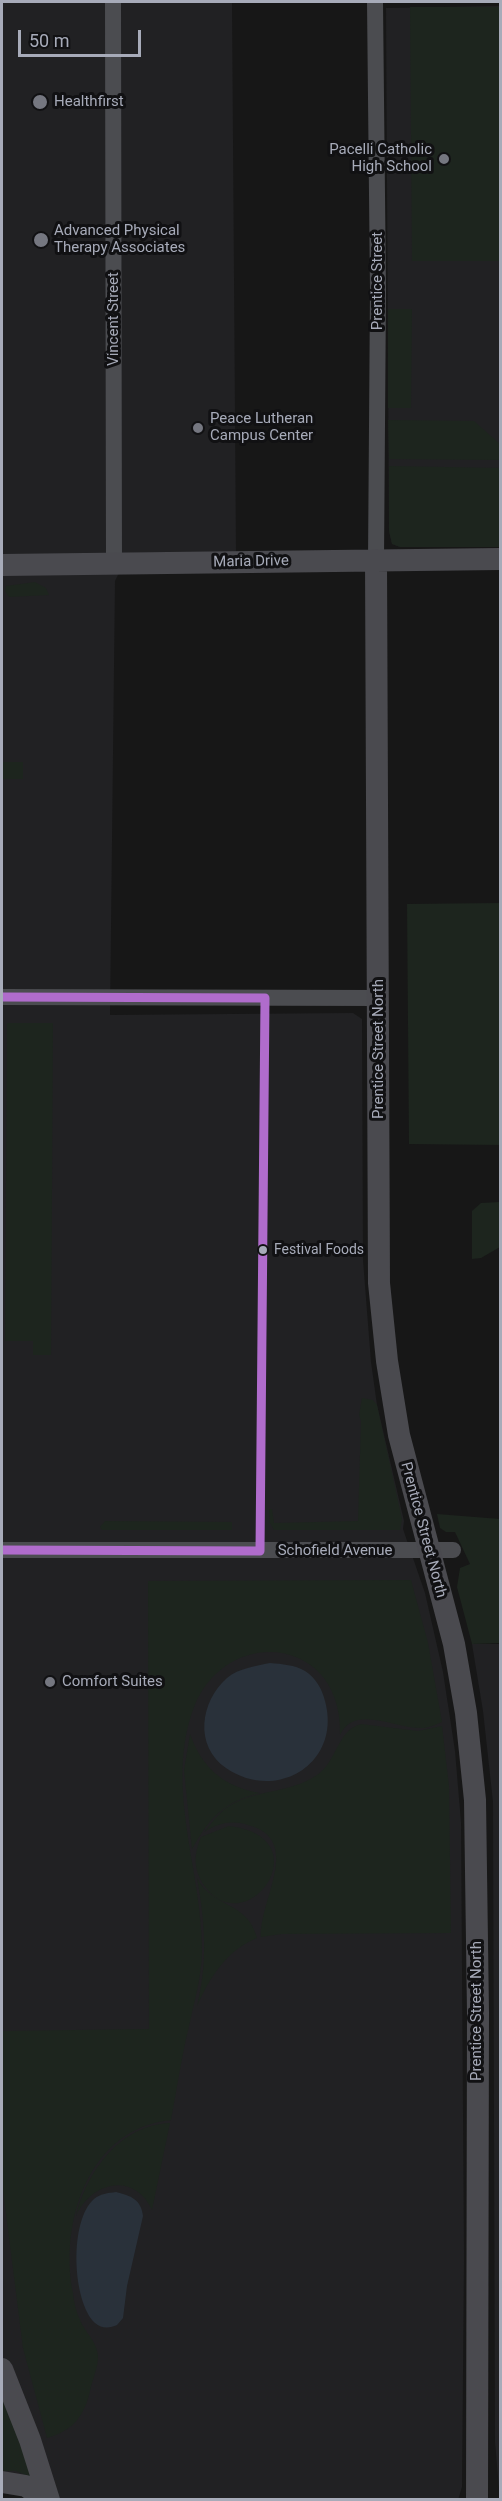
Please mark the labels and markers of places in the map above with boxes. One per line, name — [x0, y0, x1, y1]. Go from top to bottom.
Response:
marker: Healthfirst — [31, 93, 49, 111]
place label: Healthfirst — [54, 93, 124, 111]
place label: Pacelli Catholic High School — [329, 141, 432, 176]
marker: Pacelli Catholic High School — [437, 152, 451, 166]
place label: Advanced Physical Therapy Associates — [54, 222, 185, 257]
marker: Advanced Physical Therapy Associates — [32, 231, 50, 249]
place label: Peace Lutheran Campus Center — [210, 410, 313, 445]
marker: Peace Lutheran Campus Center — [191, 421, 205, 435]
place label: Festival Foods — [274, 1242, 364, 1258]
marker: Festival Foods — [257, 1244, 269, 1256]
place label: Comfort Suites — [62, 1673, 163, 1691]
marker: Comfort Suites — [43, 1675, 57, 1689]

